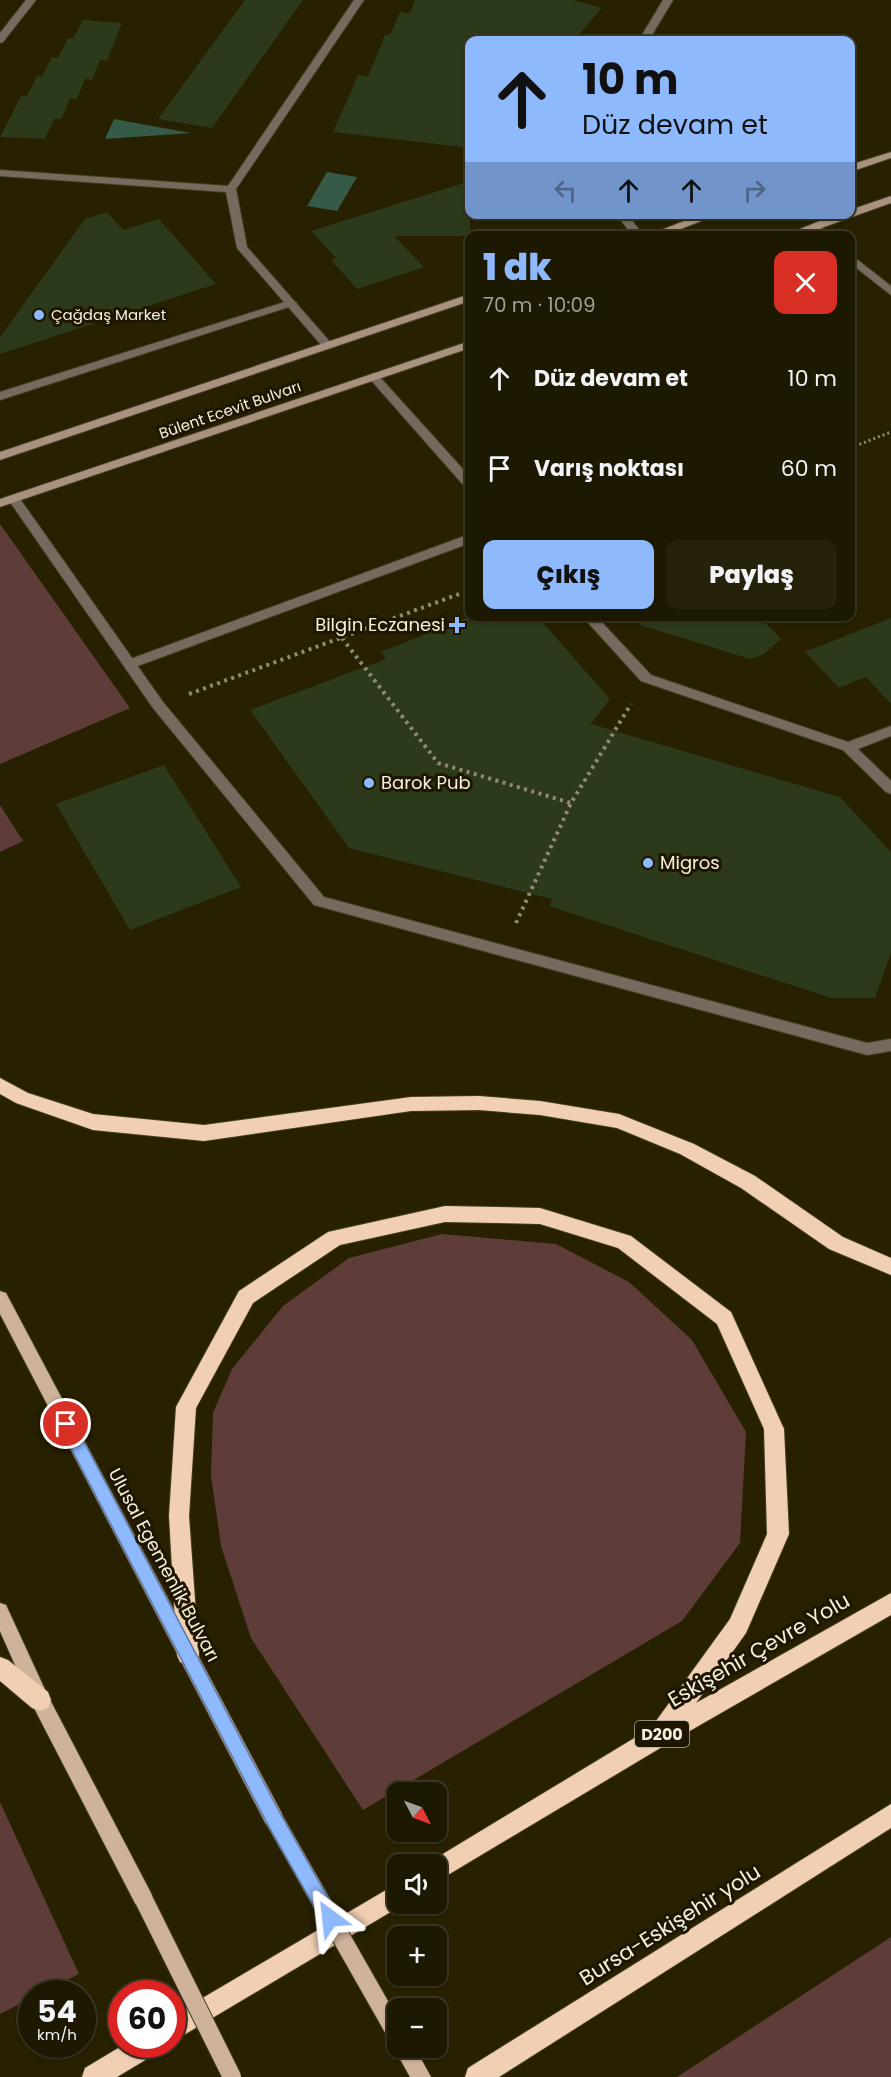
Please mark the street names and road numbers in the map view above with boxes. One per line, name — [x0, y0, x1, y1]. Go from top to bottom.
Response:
street label: Bülent Ecevit Bulvarı — [156, 375, 304, 444]
street label: Ulusal Egemenlik Bulvarı — [103, 1464, 226, 1666]
street label: Eskişehir Çevre Yolu — [663, 1586, 855, 1714]
road number: D200 — [635, 1721, 689, 1747]
street label: Bursa-Eskişehir yolu — [574, 1857, 766, 1992]

